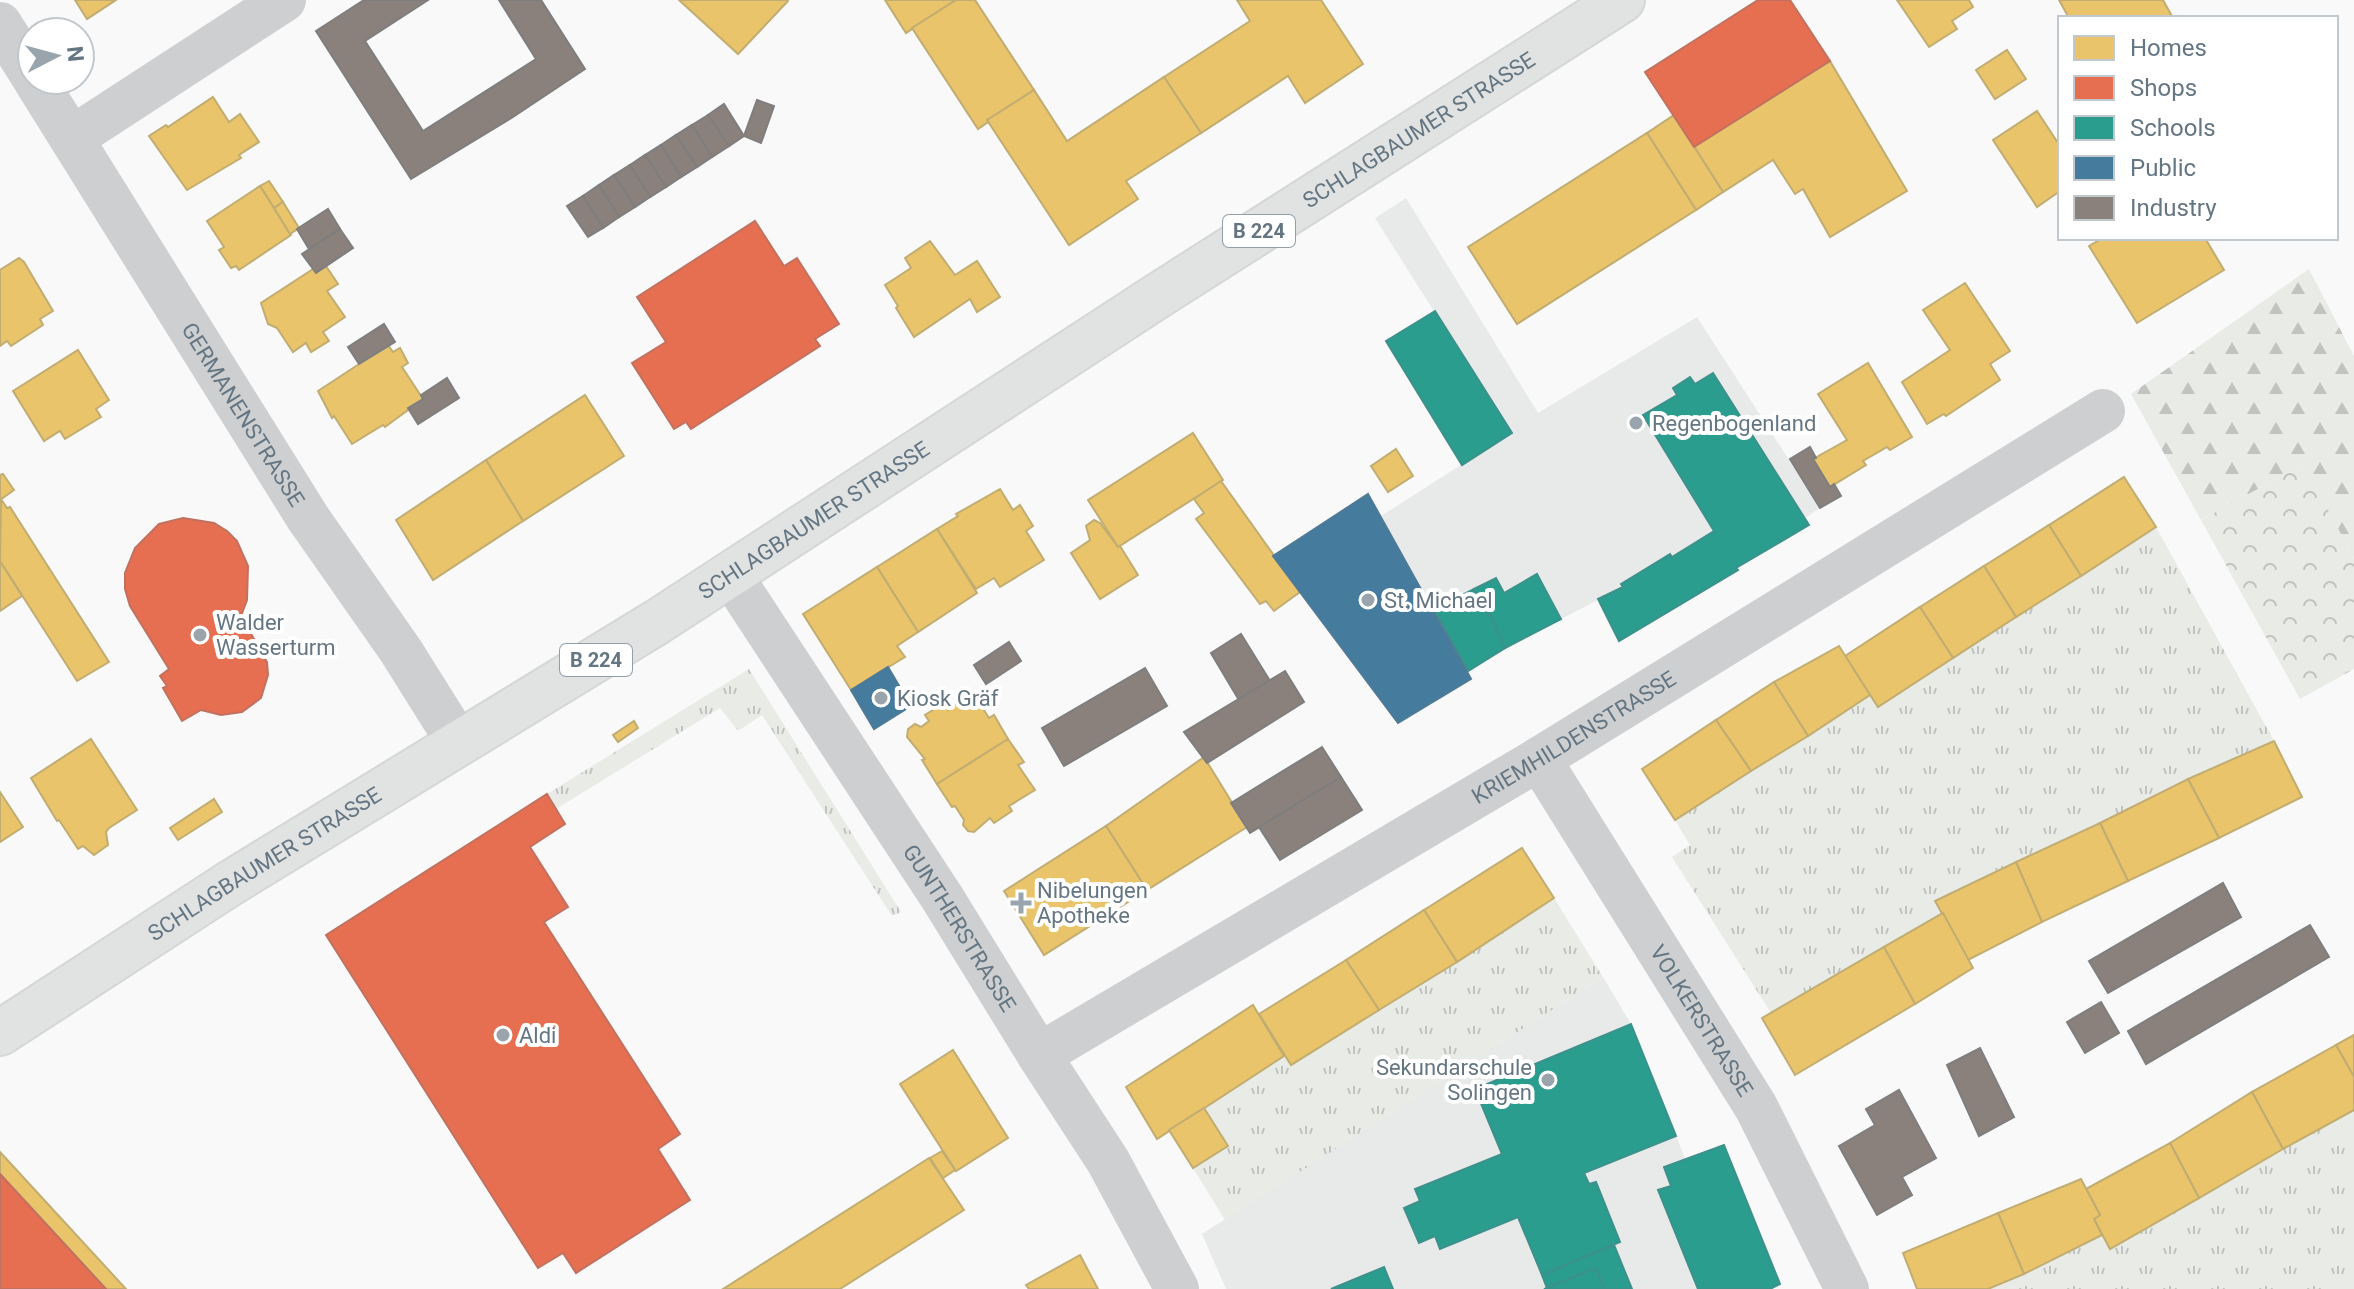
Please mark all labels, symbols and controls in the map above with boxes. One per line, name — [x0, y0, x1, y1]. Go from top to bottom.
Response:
north arrow — [16, 16, 96, 96]
legend — [2058, 16, 2338, 240]
text: Homes — [2130, 34, 2207, 62]
text: N — [62, 45, 89, 63]
street label: SCHLAGBAUMER STRASSE — [1298, 47, 1540, 213]
text: Shops — [2130, 74, 2197, 102]
text: Schools — [2130, 114, 2216, 142]
text: Public — [2130, 154, 2196, 182]
text: Industry — [2130, 194, 2217, 222]
road number: B 224 — [1223, 215, 1295, 247]
street label: GERMANENSTRASSE — [176, 318, 310, 511]
place label: Regenbogenland — [1652, 411, 1816, 436]
marker: Regenbogenland — [1627, 414, 1645, 432]
street label: SCHLAGBAUMER STRASSE — [694, 436, 934, 605]
place label: St. Michael — [1384, 588, 1493, 613]
marker: St. Michael — [1359, 591, 1377, 609]
place label: Walder Wasserturm — [216, 610, 336, 660]
marker: Walder Wasserturm — [191, 626, 209, 644]
road number: B 224 — [560, 644, 632, 676]
street label: KRIEMHILDENSTRASSE — [1467, 666, 1680, 809]
place label: Kiosk Gräf — [897, 686, 999, 711]
marker: Kiosk Gräf — [872, 689, 890, 707]
street label: SCHLAGBAUMER STRASSE — [143, 782, 386, 946]
street label: GUNTHERSTRASSE — [898, 840, 1021, 1016]
place label: Nibelungen Apotheke — [1037, 878, 1148, 928]
marker: Nibelungen Apotheke — [1012, 894, 1030, 912]
street label: VOLKERSTRASSE — [1645, 940, 1758, 1101]
place label: Aldi — [519, 1023, 556, 1048]
marker: Aldi — [494, 1026, 512, 1044]
place label: Sekundarschule Solingen — [1376, 1055, 1532, 1105]
marker: Sekundarschule Solingen — [1539, 1071, 1557, 1089]

